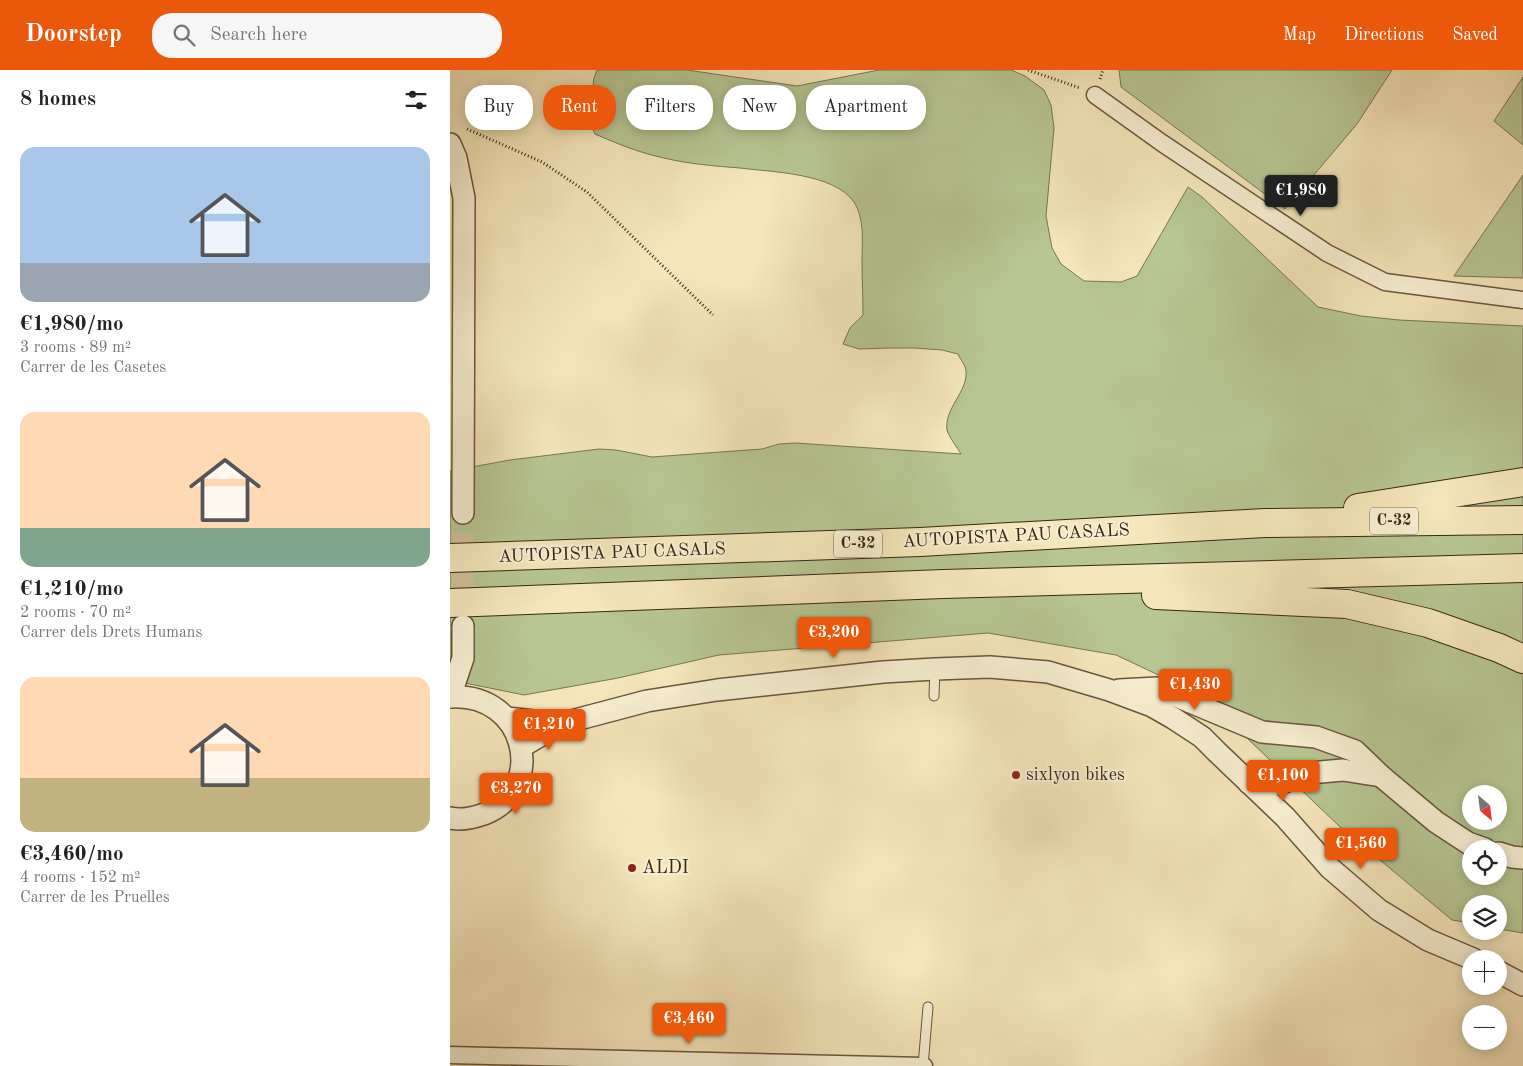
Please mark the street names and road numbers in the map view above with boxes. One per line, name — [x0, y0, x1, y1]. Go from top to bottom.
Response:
road number: C-32 — [1370, 508, 1418, 534]
street label: AUTOPISTA PAU CASALS — [902, 521, 1130, 551]
road number: C-32 — [834, 530, 882, 558]
street label: AUTOPISTA PAU CASALS — [498, 540, 726, 566]

